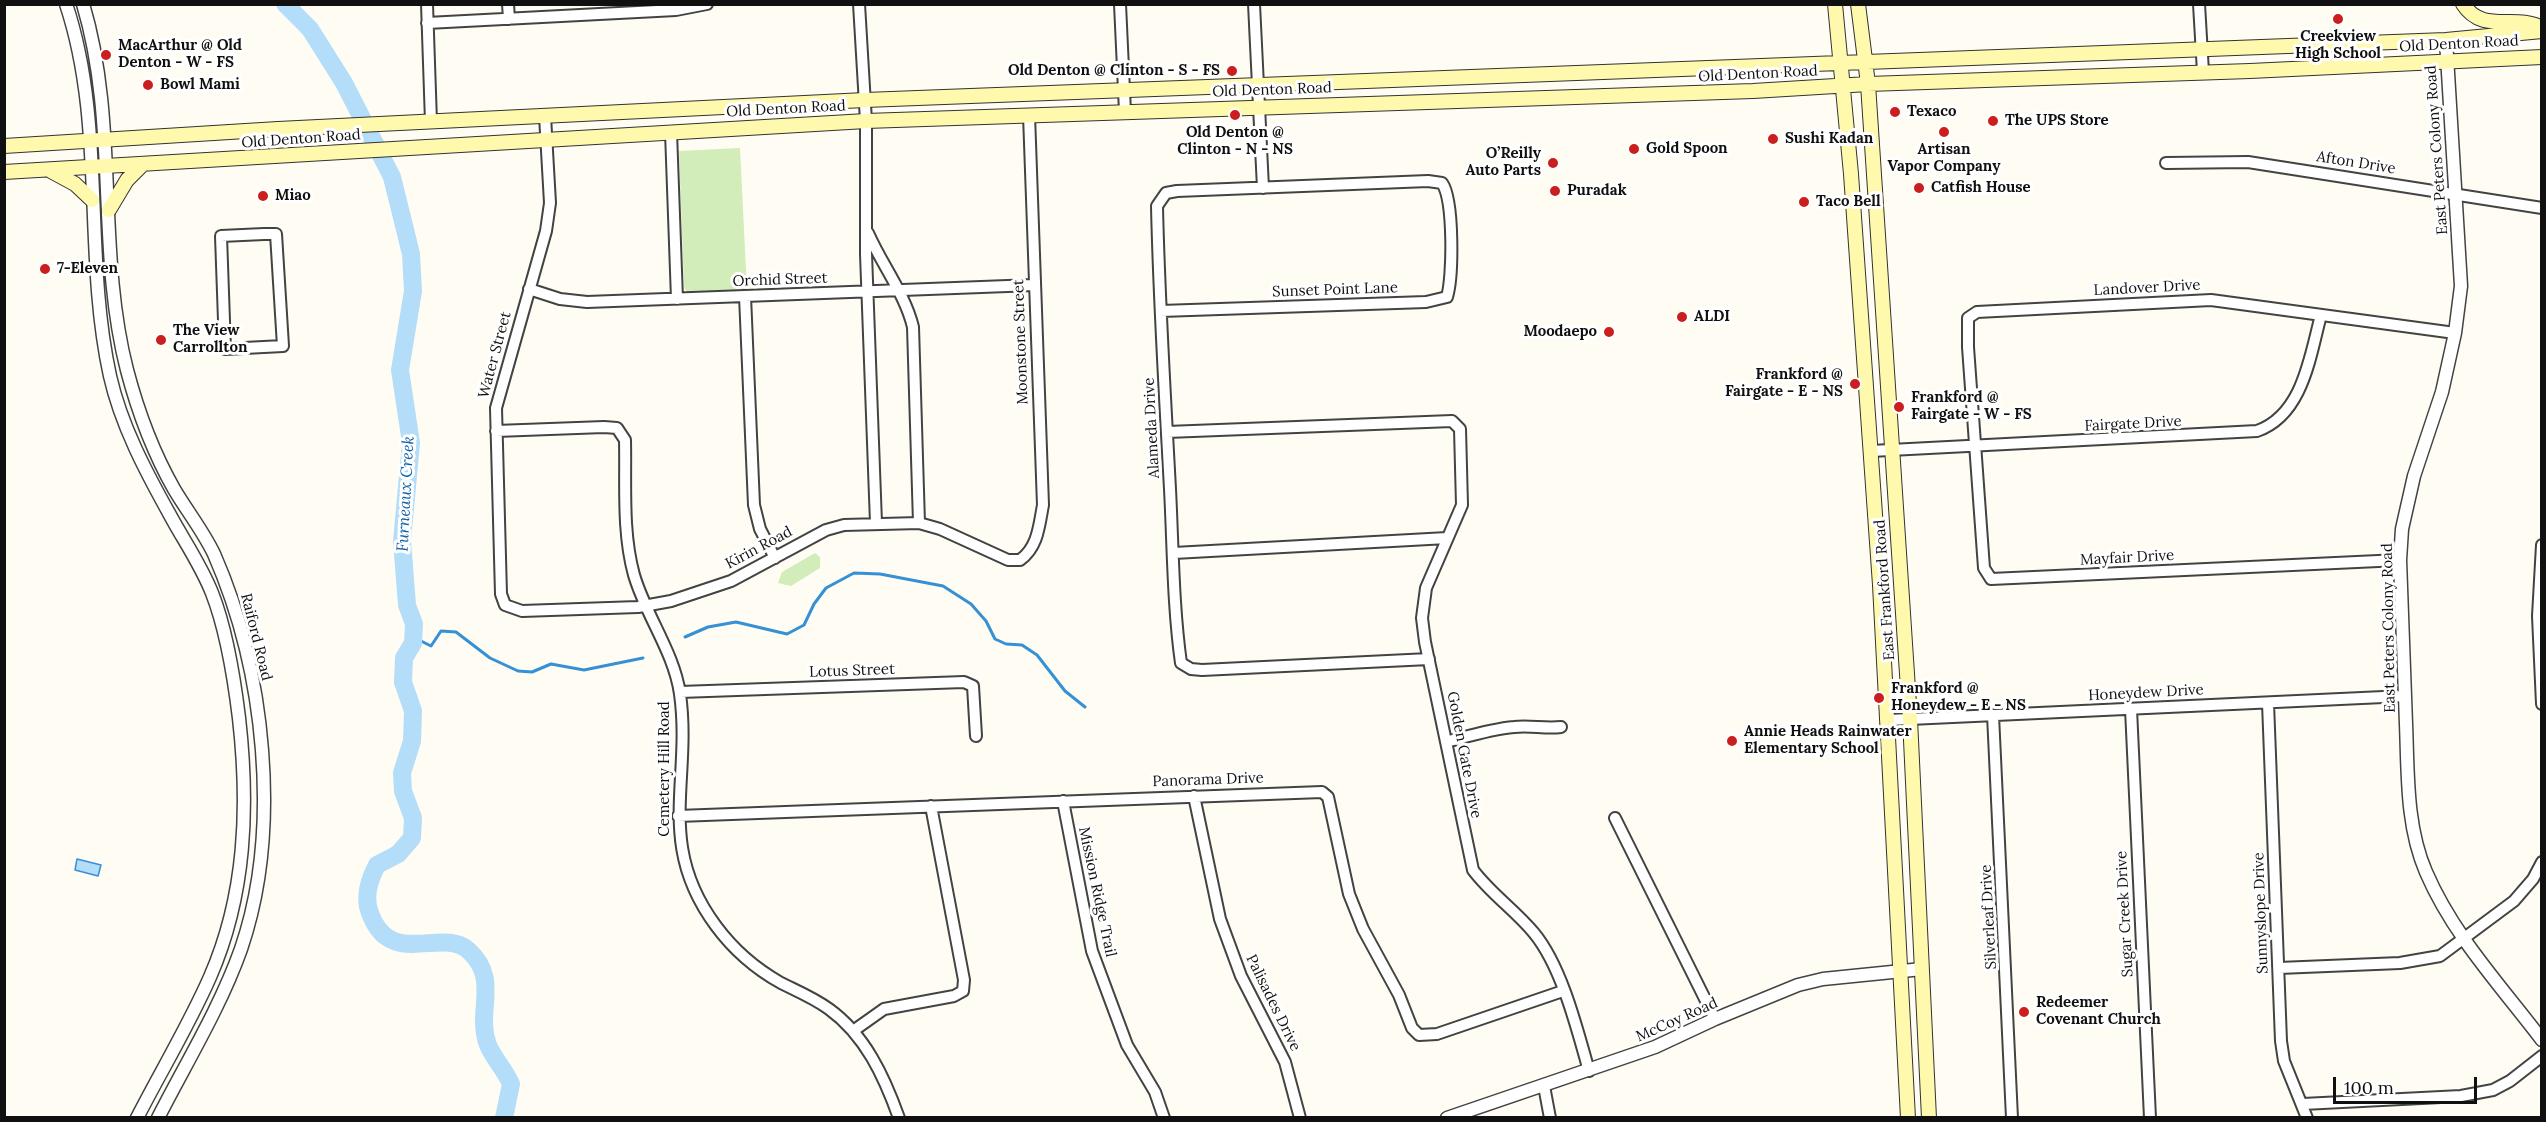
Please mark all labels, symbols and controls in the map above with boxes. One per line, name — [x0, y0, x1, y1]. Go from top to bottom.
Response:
marker: Creekview High School — [2331, 12, 2345, 26]
place label: Creekview High School — [2295, 28, 2381, 63]
street label: Old Denton Road — [2399, 32, 2519, 56]
place label: MacArthur @ Old Denton - W - FS — [118, 37, 242, 72]
marker: MacArthur @ Old Denton - W - FS — [99, 48, 113, 62]
place label: Old Denton @ Clinton - S - FS — [1008, 62, 1220, 80]
street label: Old Denton Road — [1698, 62, 1818, 86]
marker: Old Denton @ Clinton - S - FS — [1225, 64, 1239, 78]
street label: East Peters Colony Road — [2422, 65, 2452, 235]
place label: Bowl Mami — [160, 76, 240, 94]
marker: Bowl Mami — [141, 78, 155, 92]
street label: Old Denton Road — [1212, 79, 1332, 101]
street label: Old Denton Road — [726, 97, 846, 121]
place label: Texaco — [1907, 103, 1956, 121]
marker: Texaco — [1888, 105, 1902, 119]
marker: Old Denton @ Clinton - N - NS — [1228, 108, 1242, 122]
place label: The UPS Store — [2005, 112, 2109, 130]
marker: The UPS Store — [1986, 114, 2000, 128]
place label: Old Denton @ Clinton - N - NS — [1177, 124, 1293, 159]
marker: Artisan Vapor Company — [1937, 125, 1951, 139]
street label: Old Denton Road — [241, 126, 361, 152]
place label: Sushi Kadan — [1785, 130, 1873, 148]
marker: Sushi Kadan — [1766, 132, 1780, 146]
place label: Gold Spoon — [1646, 140, 1728, 158]
place label: Artisan Vapor Company — [1888, 141, 2000, 176]
marker: Gold Spoon — [1627, 142, 1641, 156]
place label: O’Reilly Auto Parts — [1465, 145, 1541, 180]
street label: Afton Drive — [2315, 148, 2397, 178]
marker: O’Reilly Auto Parts — [1546, 156, 1560, 170]
place label: Catfish House — [1931, 179, 2031, 197]
marker: Catfish House — [1912, 181, 1926, 195]
place label: Puradak — [1567, 182, 1627, 200]
marker: Puradak — [1548, 184, 1562, 198]
place label: Miao — [275, 187, 311, 205]
marker: Miao — [256, 189, 270, 203]
place label: Taco Bell — [1816, 193, 1881, 211]
marker: Taco Bell — [1797, 195, 1811, 209]
place label: 7-Eleven — [57, 260, 118, 278]
marker: 7-Eleven — [38, 262, 52, 276]
street label: Orchid Street — [732, 269, 828, 291]
street label: Landover Drive — [2093, 276, 2201, 300]
street label: Moonstone Street — [1010, 279, 1032, 405]
street label: Sunset Point Lane — [1272, 279, 1398, 301]
place label: ALDI — [1694, 308, 1730, 326]
street label: Water Street — [475, 310, 515, 400]
marker: ALDI — [1675, 310, 1689, 324]
place label: The View Carrollton — [173, 322, 247, 357]
place label: Moodaepo — [1523, 323, 1597, 341]
marker: Moodaepo — [1602, 325, 1616, 339]
marker: The View Carrollton — [154, 333, 168, 347]
place label: Frankford @ Fairgate - E - NS — [1725, 366, 1843, 401]
street label: Alameda Drive — [1140, 377, 1164, 479]
marker: Frankford @ Fairgate - E - NS — [1848, 377, 1862, 391]
place label: Frankford @ Fairgate - W - FS — [1911, 389, 2032, 424]
marker: Frankford @ Fairgate - W - FS — [1892, 400, 1906, 414]
street label: Fairgate Drive — [2084, 412, 2182, 436]
water label: Furneaux Creek — [393, 436, 419, 552]
street label: East Frankford Road — [1871, 519, 1899, 661]
street label: Kirin Road — [723, 523, 795, 573]
street label: East Peters Colony Road — [2379, 543, 2399, 713]
street label: Mayfair Drive — [2079, 547, 2175, 569]
street label: Raiford Road — [236, 592, 276, 682]
street label: Lotus Street — [809, 661, 895, 681]
place label: Frankford @ Honeydew - E - NS — [1891, 680, 2026, 715]
street label: Honeydew Drive — [2088, 681, 2204, 705]
street label: Golden Gate Drive — [1443, 690, 1485, 820]
marker: Frankford @ Honeydew - E - NS — [1872, 691, 1886, 705]
street label: Cemetery Hill Road — [656, 701, 674, 837]
place label: Annie Heads Rainwater Elementary School — [1744, 723, 1912, 758]
marker: Annie Heads Rainwater Elementary School — [1725, 734, 1739, 748]
street label: Panorama Drive — [1152, 769, 1264, 791]
street label: Mission Ridge Trail — [1074, 825, 1120, 959]
street label: Sugar Creek Drive — [2113, 850, 2137, 978]
street label: Sunnyslope Drive — [2250, 852, 2272, 974]
street label: Silverleaf Drive — [1977, 864, 2001, 970]
street label: Palisades Drive — [1242, 952, 1304, 1054]
street label: McCoy Road — [1633, 994, 1721, 1046]
place label: Redeemer Covenant Church — [2036, 994, 2161, 1029]
marker: Redeemer Covenant Church — [2017, 1005, 2031, 1019]
scale bar — [2336, 1065, 2480, 1103]
text: 100 m — [2344, 1076, 2394, 1099]

